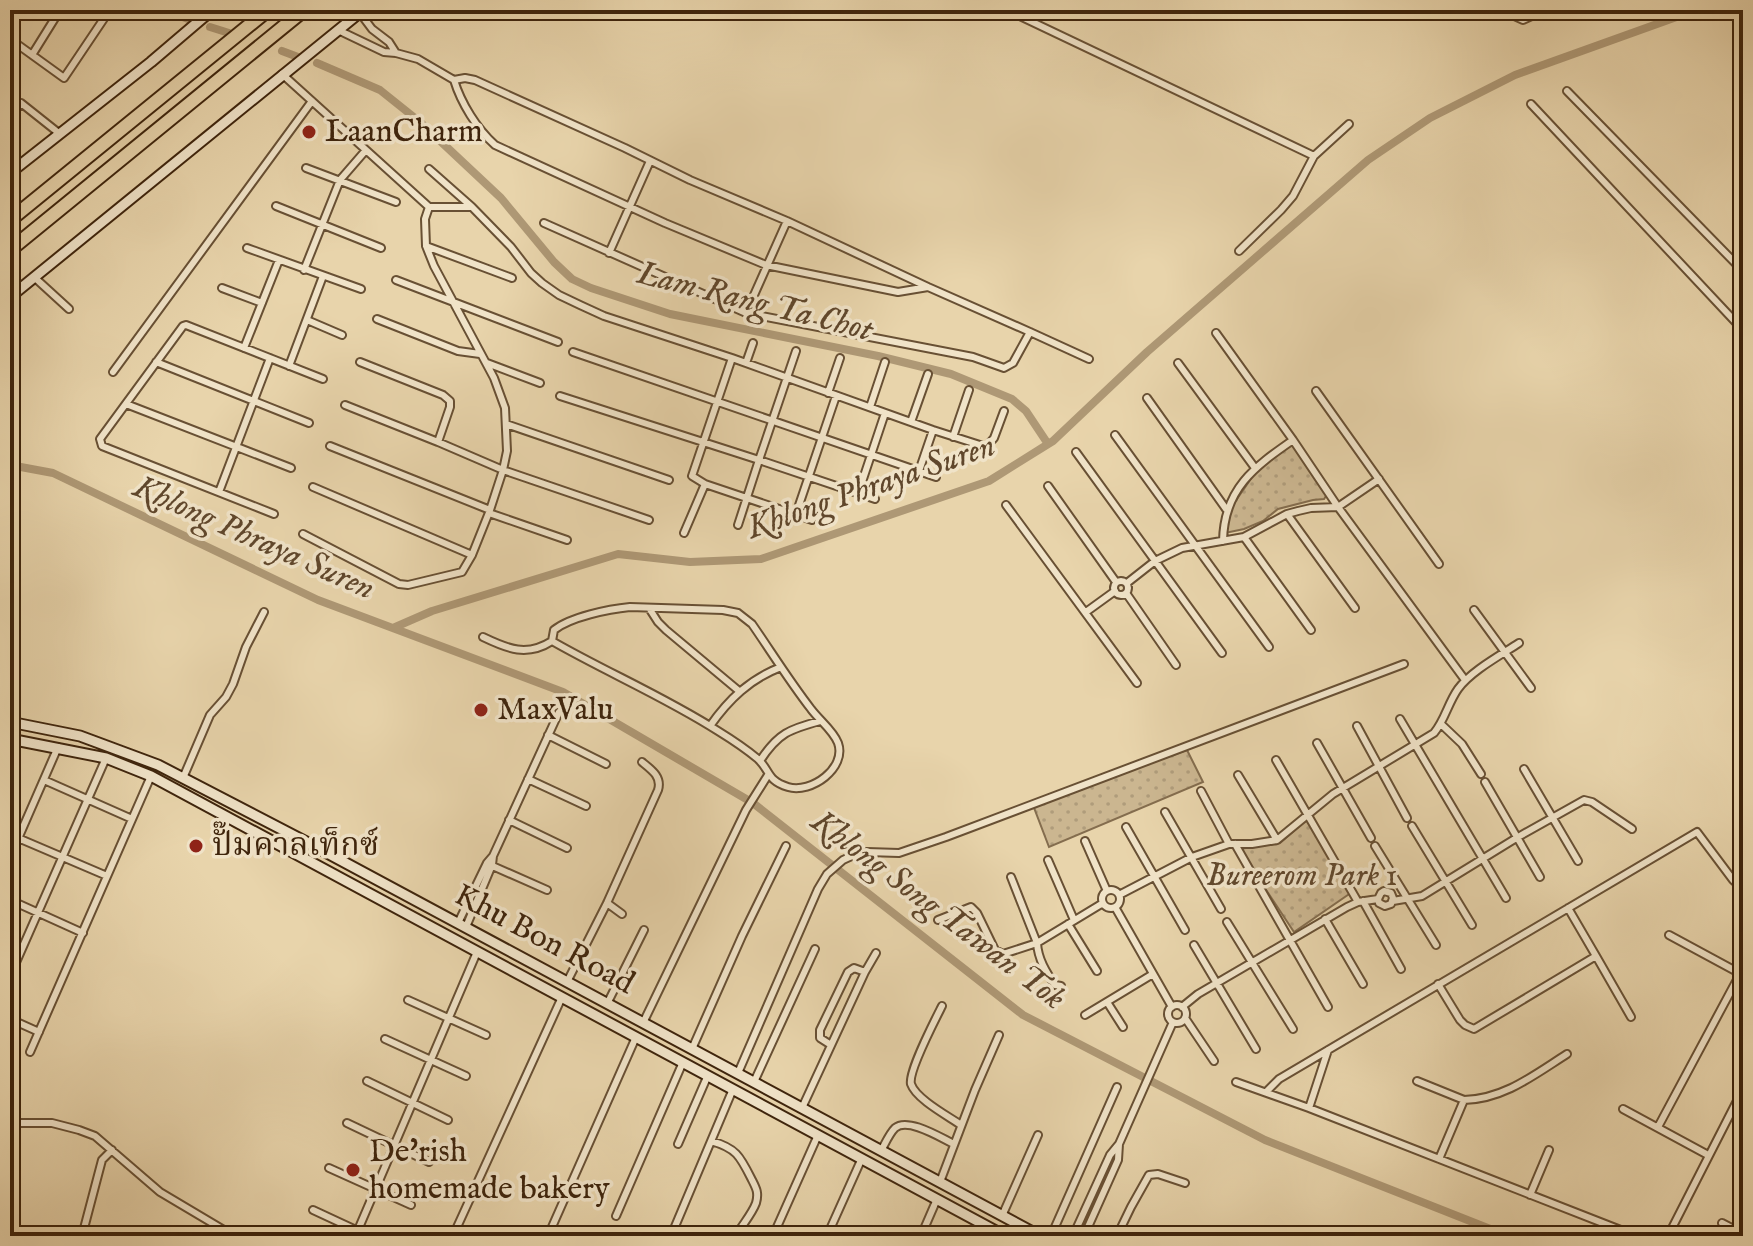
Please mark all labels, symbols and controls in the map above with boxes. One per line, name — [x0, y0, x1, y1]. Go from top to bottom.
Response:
place label: LaanCharm — [325, 112, 483, 153]
marker: LaanCharm — [300, 123, 318, 141]
water label: Lam Rang Ta Chot — [632, 252, 878, 352]
water label: Khlong Phraya Suren — [740, 424, 1001, 550]
water label: Khlong Phraya Suren — [126, 465, 382, 611]
place label: MaxValu — [497, 690, 614, 731]
marker: MaxValu — [472, 701, 490, 719]
water label: Khlong Song Tawan Tok — [802, 800, 1074, 1020]
place label: ปั๊มคาลเท็กซ์ — [212, 821, 379, 867]
marker: ปั๊มคาลเท็กซ์ — [187, 837, 205, 855]
park label: Bureerom Park 1 — [1206, 856, 1398, 897]
street label: Khu Bon Road — [447, 875, 642, 1005]
place label: De'rish homemade bakery — [369, 1132, 610, 1210]
marker: De'rish homemade bakery — [344, 1161, 362, 1179]

